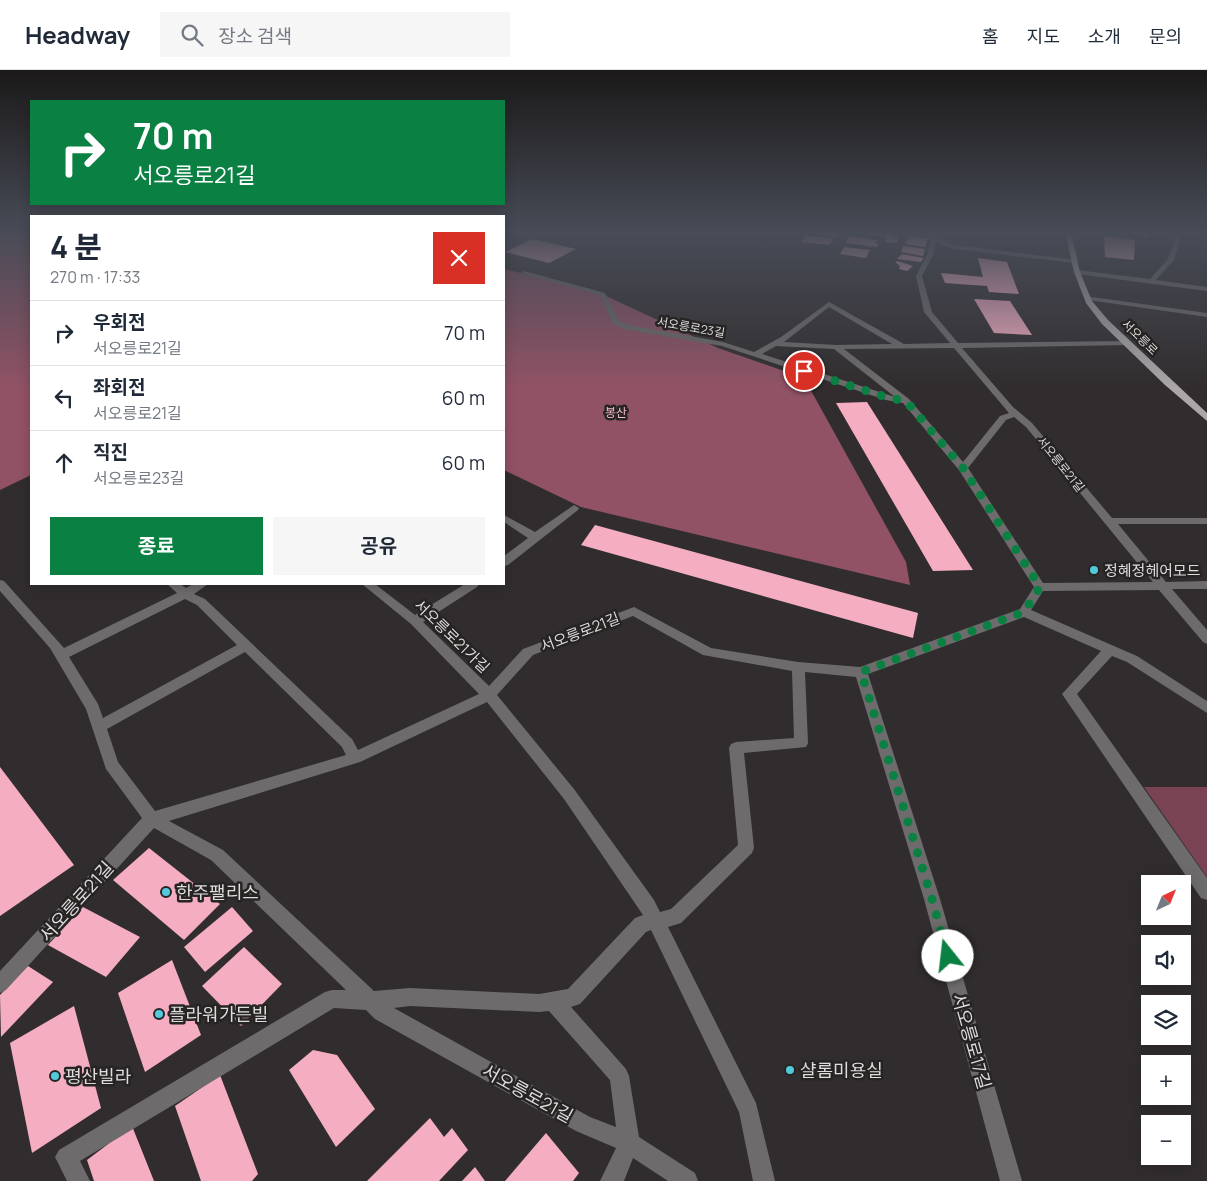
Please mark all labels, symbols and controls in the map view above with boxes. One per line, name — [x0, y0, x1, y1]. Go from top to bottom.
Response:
search box — [160, 12, 510, 57]
text: Headway — [25, 18, 130, 51]
icon: search — [178, 21, 206, 49]
text: 장소 검색 — [218, 23, 292, 49]
text: 홈 — [982, 24, 999, 48]
text: 지도 — [1027, 24, 1060, 48]
text: 소개 — [1088, 24, 1121, 48]
text: 문의 — [1149, 24, 1182, 48]
text: 70 m — [133, 112, 213, 160]
icon: right — [50, 120, 115, 185]
text: 서오릉로21길 — [133, 160, 255, 190]
text: 4 분 — [50, 226, 102, 267]
button: close — [433, 232, 485, 284]
text: 270 m · 17:33 — [50, 266, 140, 288]
text: 우회전 — [93, 309, 145, 335]
street label: 서오릉로23길 — [656, 313, 726, 341]
street label: 서오릉로 — [1118, 316, 1162, 358]
icon: right — [50, 319, 78, 347]
text: 70 m — [444, 320, 485, 346]
text: 서오릉로21길 — [93, 337, 182, 359]
pin — [783, 350, 825, 392]
icon: arrive — [790, 357, 818, 385]
text: 좌회전 — [93, 374, 145, 400]
icon: left — [50, 384, 78, 412]
text: 60 m — [442, 385, 485, 411]
text: 서오릉로21길 — [93, 402, 182, 424]
park label: 봉산 — [605, 404, 627, 421]
street label: 서오릉로21길 — [1033, 433, 1089, 495]
text: 직진 — [93, 439, 128, 465]
icon: ahead — [50, 449, 78, 477]
text: 60 m — [442, 450, 485, 476]
text: 서오릉로23길 — [93, 467, 185, 489]
button: 종료 — [50, 517, 263, 575]
button: 공유 — [273, 517, 485, 575]
place label: 정혜정헤어모드 — [1104, 560, 1201, 581]
marker: 정혜정헤어모드 — [1088, 564, 1100, 576]
street label: 서오릉로21가길 — [410, 595, 494, 677]
street label: 서오릉로21길 — [537, 607, 623, 657]
street label: 서오릉로21길 — [34, 856, 118, 946]
north arrow — [1141, 875, 1191, 925]
map controls — [1141, 875, 1191, 1165]
place label: 한주팰리스 — [176, 880, 259, 904]
marker: 한주팰리스 — [160, 886, 172, 898]
position arrow — [921, 929, 973, 981]
button: sound — [1141, 935, 1191, 985]
street label: 서오릉로17길 — [947, 990, 997, 1092]
button: layers — [1141, 995, 1191, 1045]
place label: 플라워가든빌 — [169, 1002, 268, 1026]
marker: 플라워가든빌 — [153, 1008, 165, 1020]
button: + — [1141, 1055, 1191, 1105]
street label: 서오릉로21길 — [478, 1058, 578, 1128]
place label: 샬롬미용실 — [800, 1058, 883, 1082]
place label: 평산빌라 — [65, 1064, 132, 1088]
marker: 샬롬미용실 — [784, 1064, 796, 1076]
marker: 평산빌라 — [49, 1070, 61, 1082]
button: − — [1141, 1115, 1191, 1165]

